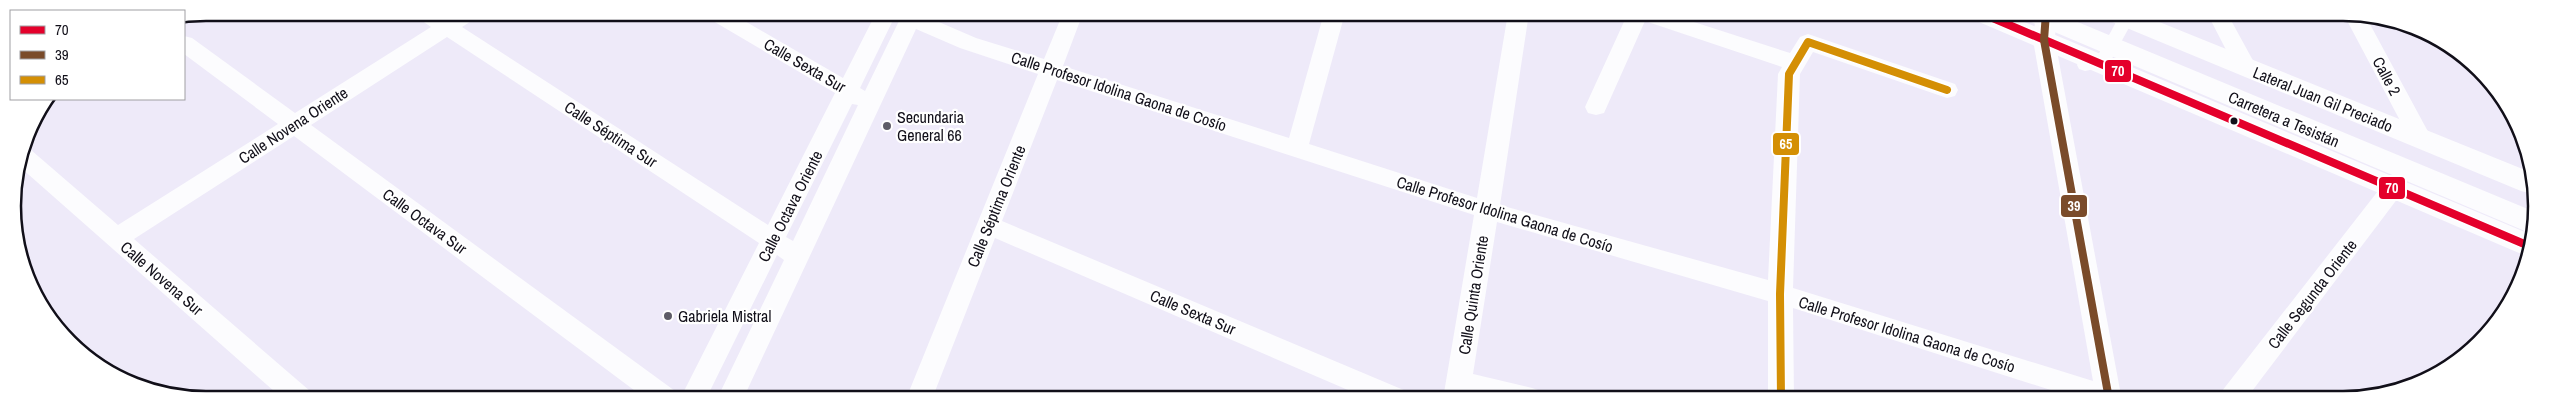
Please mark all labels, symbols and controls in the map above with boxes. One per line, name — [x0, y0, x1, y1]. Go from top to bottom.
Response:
legend — [10, 10, 185, 100]
text: 70 — [55, 19, 69, 40]
street label: Calle Sexta Sur — [760, 33, 851, 98]
text: 39 — [55, 44, 69, 65]
street label: Calle Profesor Idolina Gaona de Cosío — [1008, 46, 1230, 136]
street label: Calle 2 — [2368, 53, 2406, 99]
line badge: 70 — [2104, 59, 2132, 83]
street label: Lateral Juan Gil Preciado — [2250, 61, 2396, 137]
text: 70 — [2112, 62, 2124, 80]
text: 65 — [55, 69, 69, 90]
street label: Calle Novena Oriente — [234, 81, 352, 169]
street label: Carretera a Tesistán — [2225, 86, 2343, 152]
street label: Calle Séptima Sur — [560, 96, 662, 173]
place label: Secundaria General 66 — [897, 106, 965, 146]
unlabelled marker — [2229, 116, 2239, 126]
marker: Secundaria General 66 — [881, 120, 893, 132]
line badge: 65 — [1772, 132, 1800, 156]
text: 65 — [1780, 135, 1793, 153]
street label: Calle Séptima Oriente — [961, 142, 1031, 270]
street label: Calle Octava Oriente — [752, 146, 828, 266]
street label: Calle Profesor Idolina Gaona de Cosío — [1394, 171, 1616, 257]
line badge: 70 — [2378, 176, 2406, 200]
text: 70 — [2386, 179, 2398, 197]
street label: Calle Octava Sur — [378, 183, 472, 259]
line badge: 39 — [2060, 194, 2088, 218]
text: 39 — [2068, 197, 2080, 215]
street label: Calle Quinta Oriente — [1453, 234, 1493, 356]
street label: Calle Segunda Oriente — [2262, 235, 2362, 353]
street label: Calle Novena Sur — [116, 236, 208, 320]
street label: Calle Sexta Sur — [1147, 284, 1240, 340]
street label: Calle Profesor Idolina Gaona de Cosío — [1796, 291, 2018, 377]
place label: Gabriela Mistral — [678, 305, 771, 327]
marker: Gabriela Mistral — [662, 310, 674, 322]

